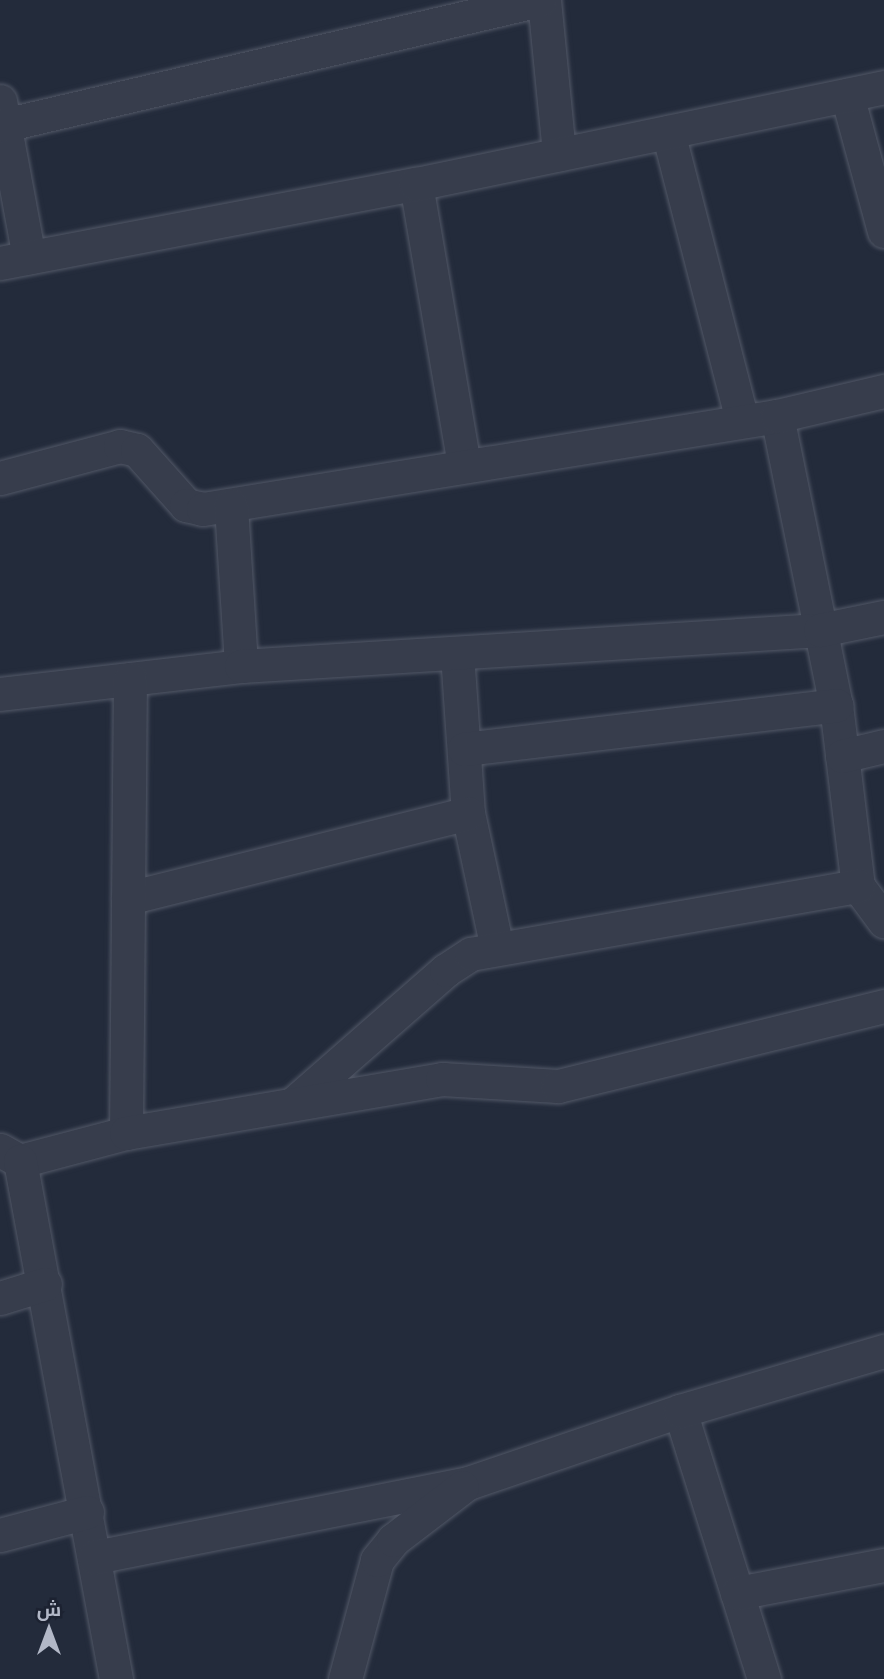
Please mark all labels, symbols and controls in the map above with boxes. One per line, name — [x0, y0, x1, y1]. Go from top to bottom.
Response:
north arrow — [14, 1595, 84, 1665]
text: ش — [37, 1597, 61, 1620]

